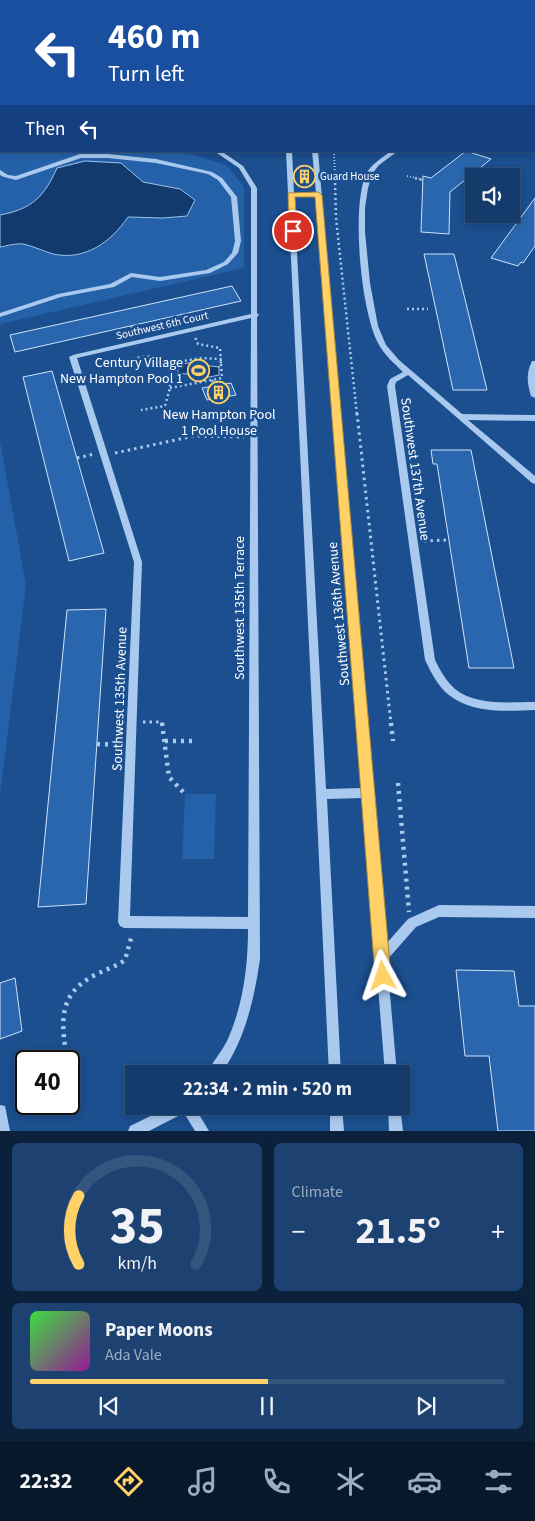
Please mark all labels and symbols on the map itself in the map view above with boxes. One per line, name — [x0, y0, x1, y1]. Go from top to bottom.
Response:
building icon: Guard House — [292, 164, 316, 188]
place label: Guard House — [320, 169, 380, 184]
pin — [272, 210, 314, 252]
street label: Southwest 6th Court — [114, 308, 210, 343]
place label: Century Village New Hampton Pool 1 — [60, 353, 183, 389]
sports icon: Century Village New Hampton Pool 1 — [187, 358, 211, 382]
building icon: New Hampton Pool 1 Pool House — [207, 380, 231, 404]
street label: Southwest 137th Avenue — [395, 396, 435, 542]
place label: New Hampton Pool 1 Pool House — [162, 405, 276, 441]
street label: Southwest 135th Terrace — [230, 536, 250, 680]
street label: Southwest 136th Avenue — [323, 541, 355, 687]
street label: Southwest 135th Avenue — [107, 627, 133, 771]
position arrow — [356, 949, 408, 1001]
speed limit sign: 40 — [15, 1050, 80, 1115]

